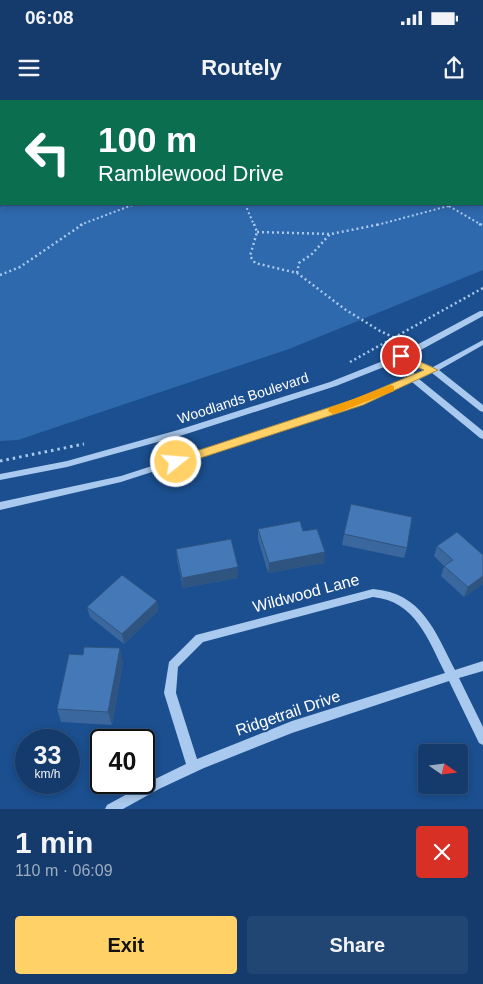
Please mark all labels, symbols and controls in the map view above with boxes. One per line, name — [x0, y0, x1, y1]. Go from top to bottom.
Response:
text: 06:08 — [25, 7, 74, 28]
icon: menu — [15, 54, 43, 82]
icon: share — [440, 54, 468, 82]
text: Routely — [201, 55, 282, 80]
icon: left — [15, 120, 80, 185]
text: 100 m — [98, 120, 197, 159]
text: Ramblewood Drive — [98, 161, 284, 186]
pin — [380, 335, 422, 377]
icon: arrive — [387, 342, 415, 370]
street label: Woodlands Boulevard — [176, 369, 310, 427]
position arrow — [149, 435, 201, 487]
street label: Wildwood Lane — [251, 571, 361, 615]
street label: Ridgetrail Drive — [234, 687, 343, 739]
speed limit sign: 40 — [90, 729, 155, 794]
text: 33 — [34, 741, 61, 769]
north arrow — [418, 744, 468, 794]
map controls — [418, 744, 468, 794]
text: km/h — [34, 767, 61, 781]
text: 1 min — [15, 826, 93, 859]
button: close — [416, 826, 468, 878]
text: 110 m · 06:09 — [15, 862, 113, 879]
button: Exit — [15, 916, 237, 974]
button: Share — [247, 916, 468, 974]

